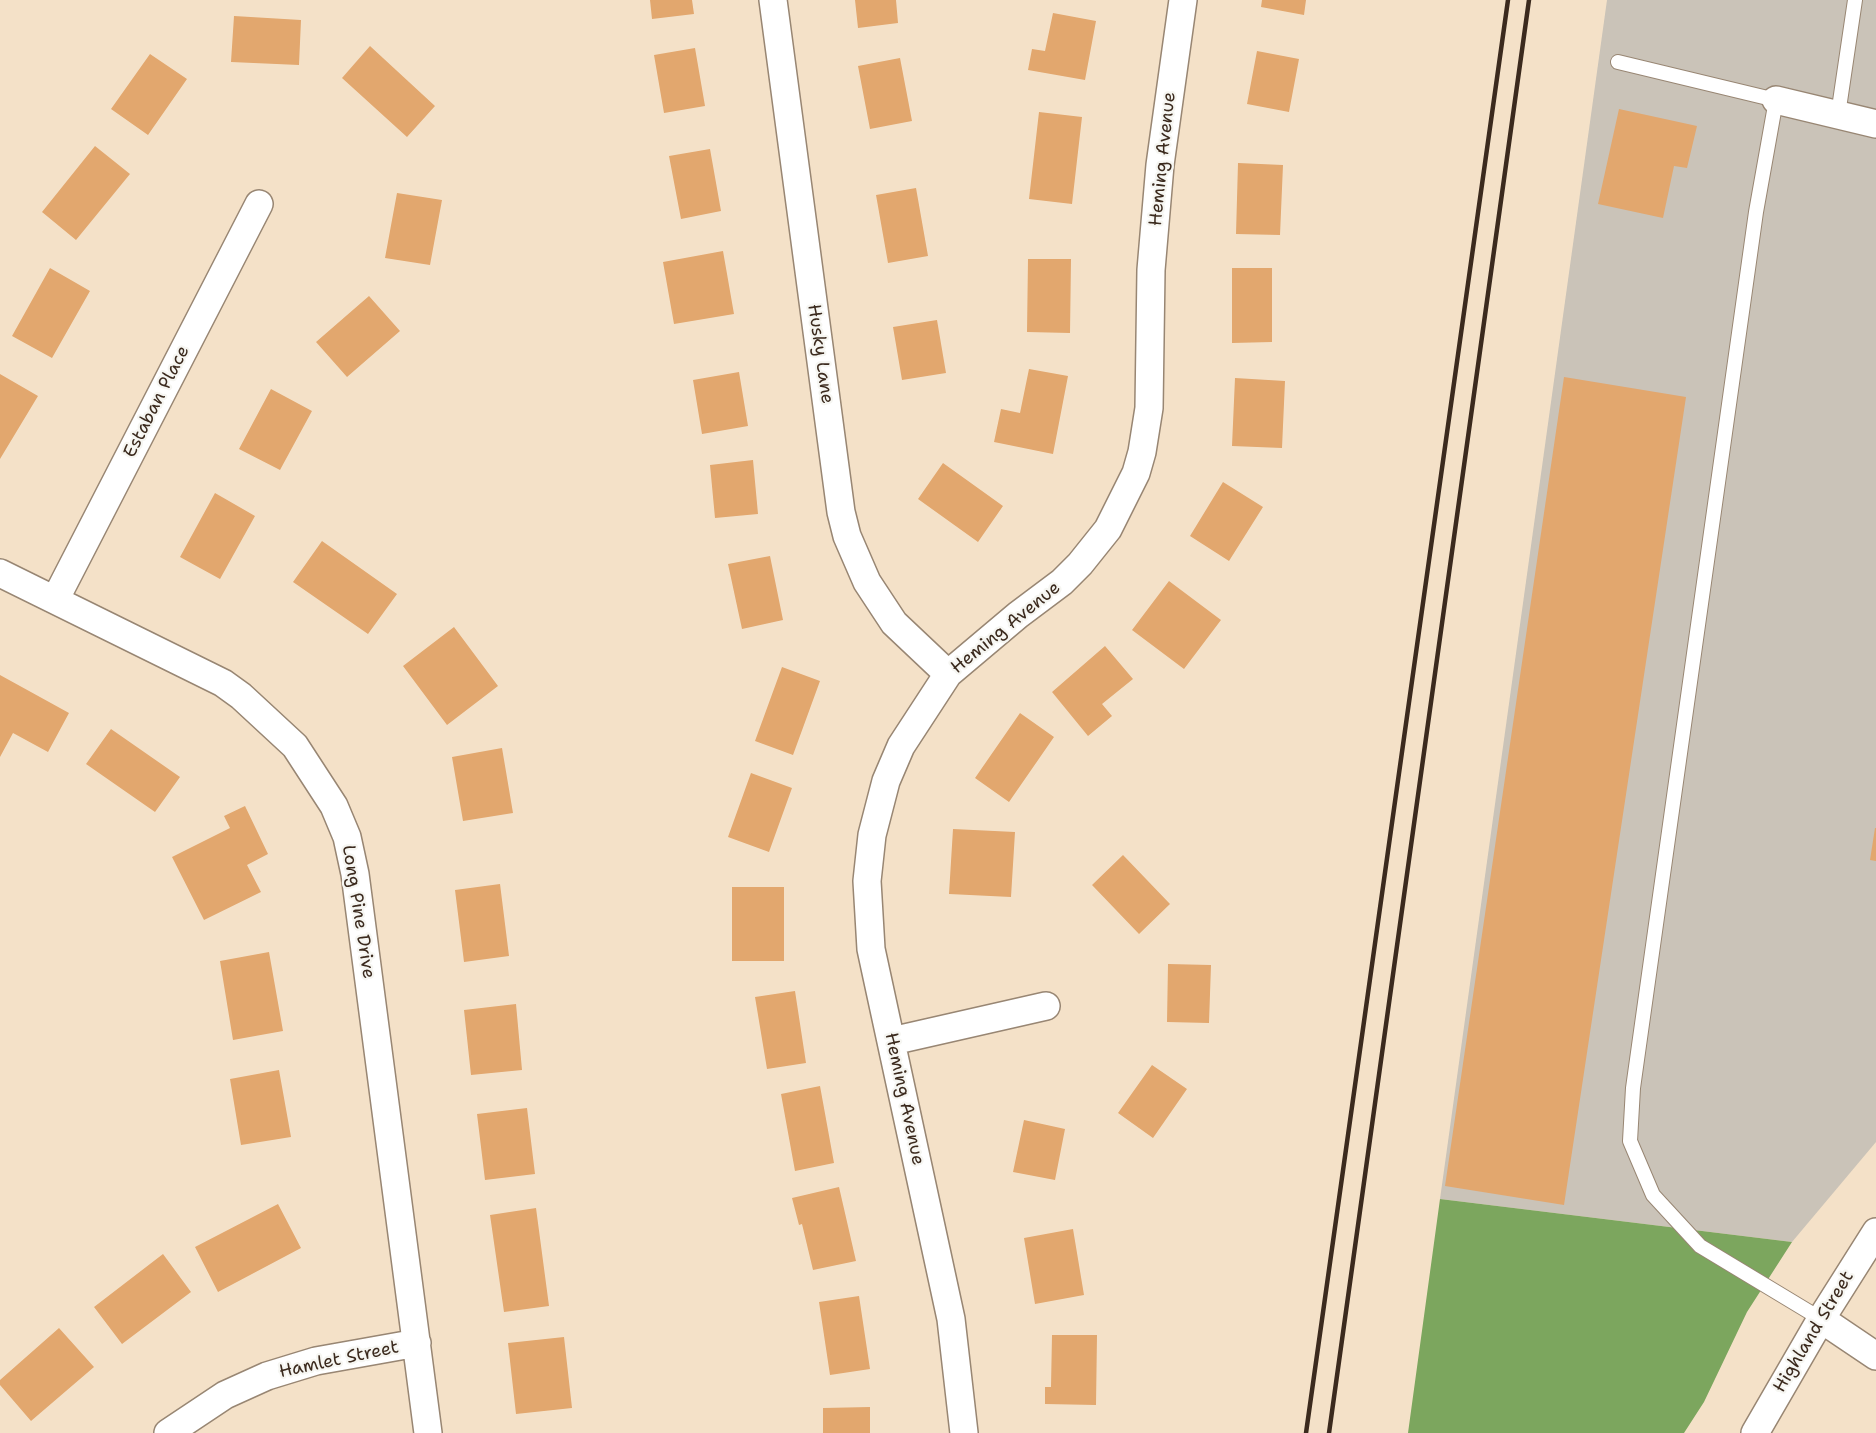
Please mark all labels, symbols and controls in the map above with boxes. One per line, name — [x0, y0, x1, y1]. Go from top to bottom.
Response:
street label: Heming Avenue — [1145, 91, 1181, 227]
street label: Husky Lane — [802, 303, 838, 405]
street label: Estaban Place — [120, 342, 194, 462]
street label: Heming Avenue — [947, 577, 1065, 679]
street label: Long Pine Drive — [337, 844, 379, 980]
street label: Heming Avenue — [879, 1031, 929, 1167]
street label: Highland Street — [1769, 1267, 1859, 1397]
street label: Hamlet Street — [277, 1337, 401, 1383]

